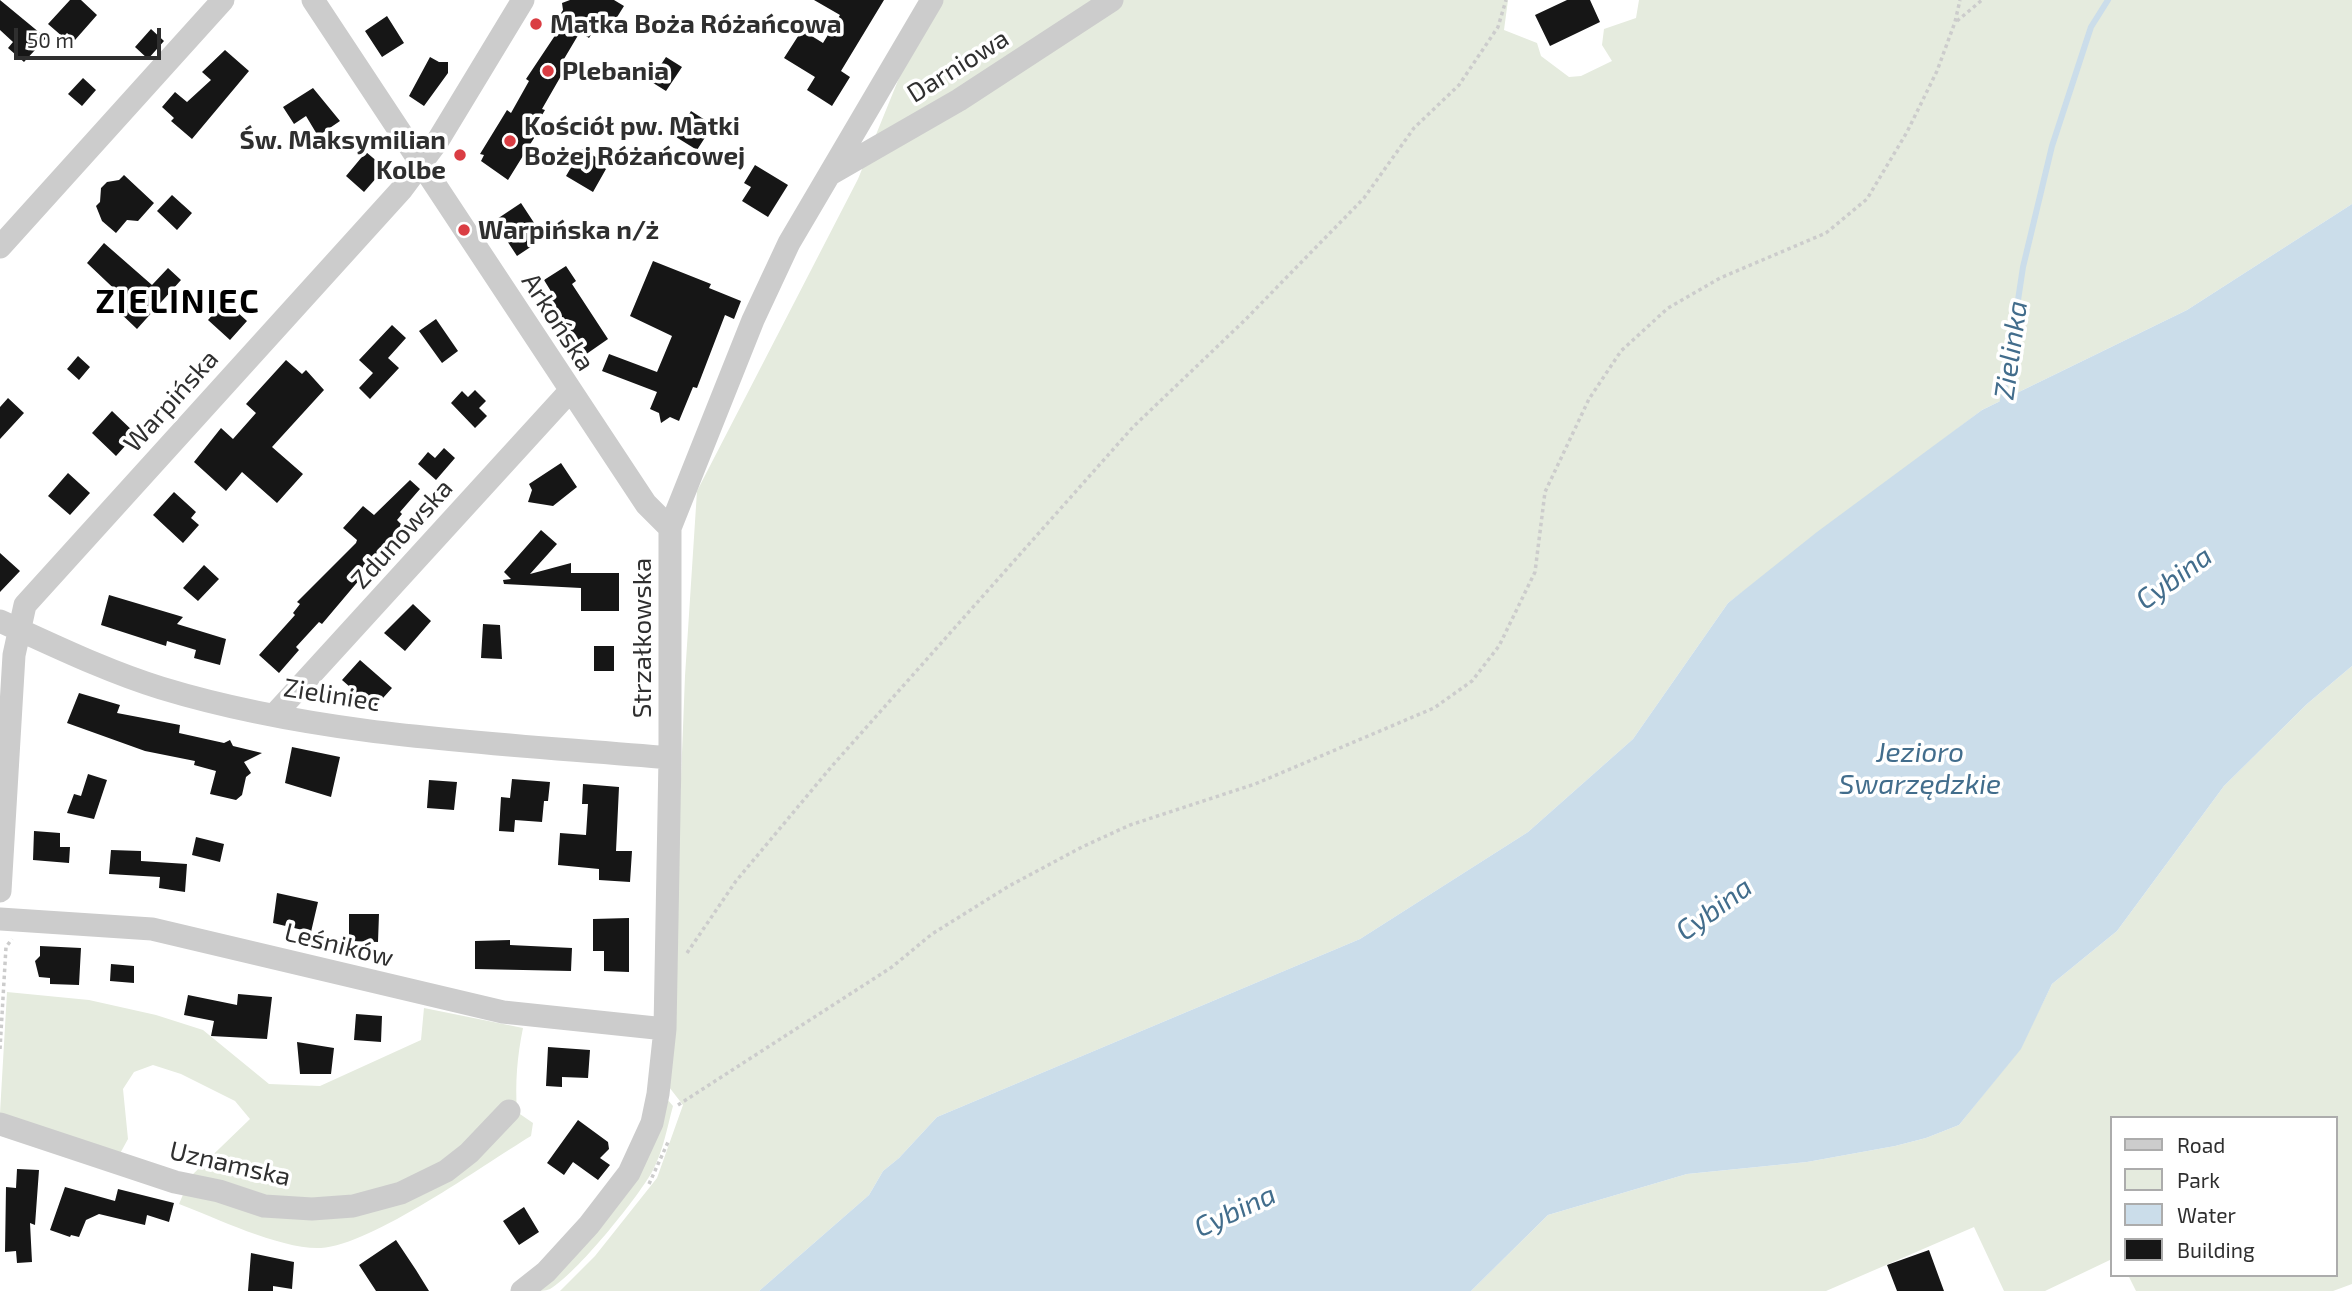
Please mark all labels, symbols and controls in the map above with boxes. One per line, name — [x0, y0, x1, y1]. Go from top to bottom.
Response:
place label: Matka Boża Różańcowa — [550, 8, 842, 40]
scale bar — [18, 14, 164, 58]
marker: Matka Boża Różańcowa — [528, 16, 544, 32]
street label: Darniowa — [901, 23, 1015, 109]
text: 50 m — [27, 27, 74, 52]
place label: Plebania — [562, 55, 669, 87]
marker: Plebania — [540, 63, 556, 79]
place label: Kościół pw. Matki Bożej Różańcowej — [524, 110, 745, 172]
place label: Św. Maksymilian Kolbe — [239, 124, 446, 186]
marker: Kościół pw. Matki Bożej Różańcowej — [502, 133, 518, 149]
marker: Św. Maksymilian Kolbe — [452, 147, 468, 163]
place label: Warpińska n/ż — [478, 214, 659, 246]
marker: Warpińska n/ż — [456, 222, 472, 238]
street label: Arkońska — [515, 267, 601, 377]
district label: ZIELINIEC — [97, 282, 259, 322]
water label: Zielinka — [1987, 298, 2035, 402]
street label: Warpińska — [117, 344, 225, 458]
street label: Zdunowska — [345, 473, 459, 595]
water label: Cybina — [2129, 539, 2219, 617]
street label: Strzałkowska — [626, 558, 658, 718]
street label: Zieliniec — [281, 672, 383, 718]
water label: Jezioro Swarzędzkie — [1839, 736, 2001, 802]
water label: Cybina — [1669, 870, 1759, 948]
street label: Leśników — [281, 916, 397, 974]
legend — [2110, 1116, 2338, 1277]
text: Road — [2177, 1132, 2225, 1157]
street label: Uznamska — [166, 1135, 294, 1193]
text: Park — [2177, 1167, 2220, 1192]
water label: Cybina — [1189, 1178, 1281, 1244]
text: Water — [2177, 1202, 2236, 1227]
text: Building — [2177, 1237, 2255, 1262]

